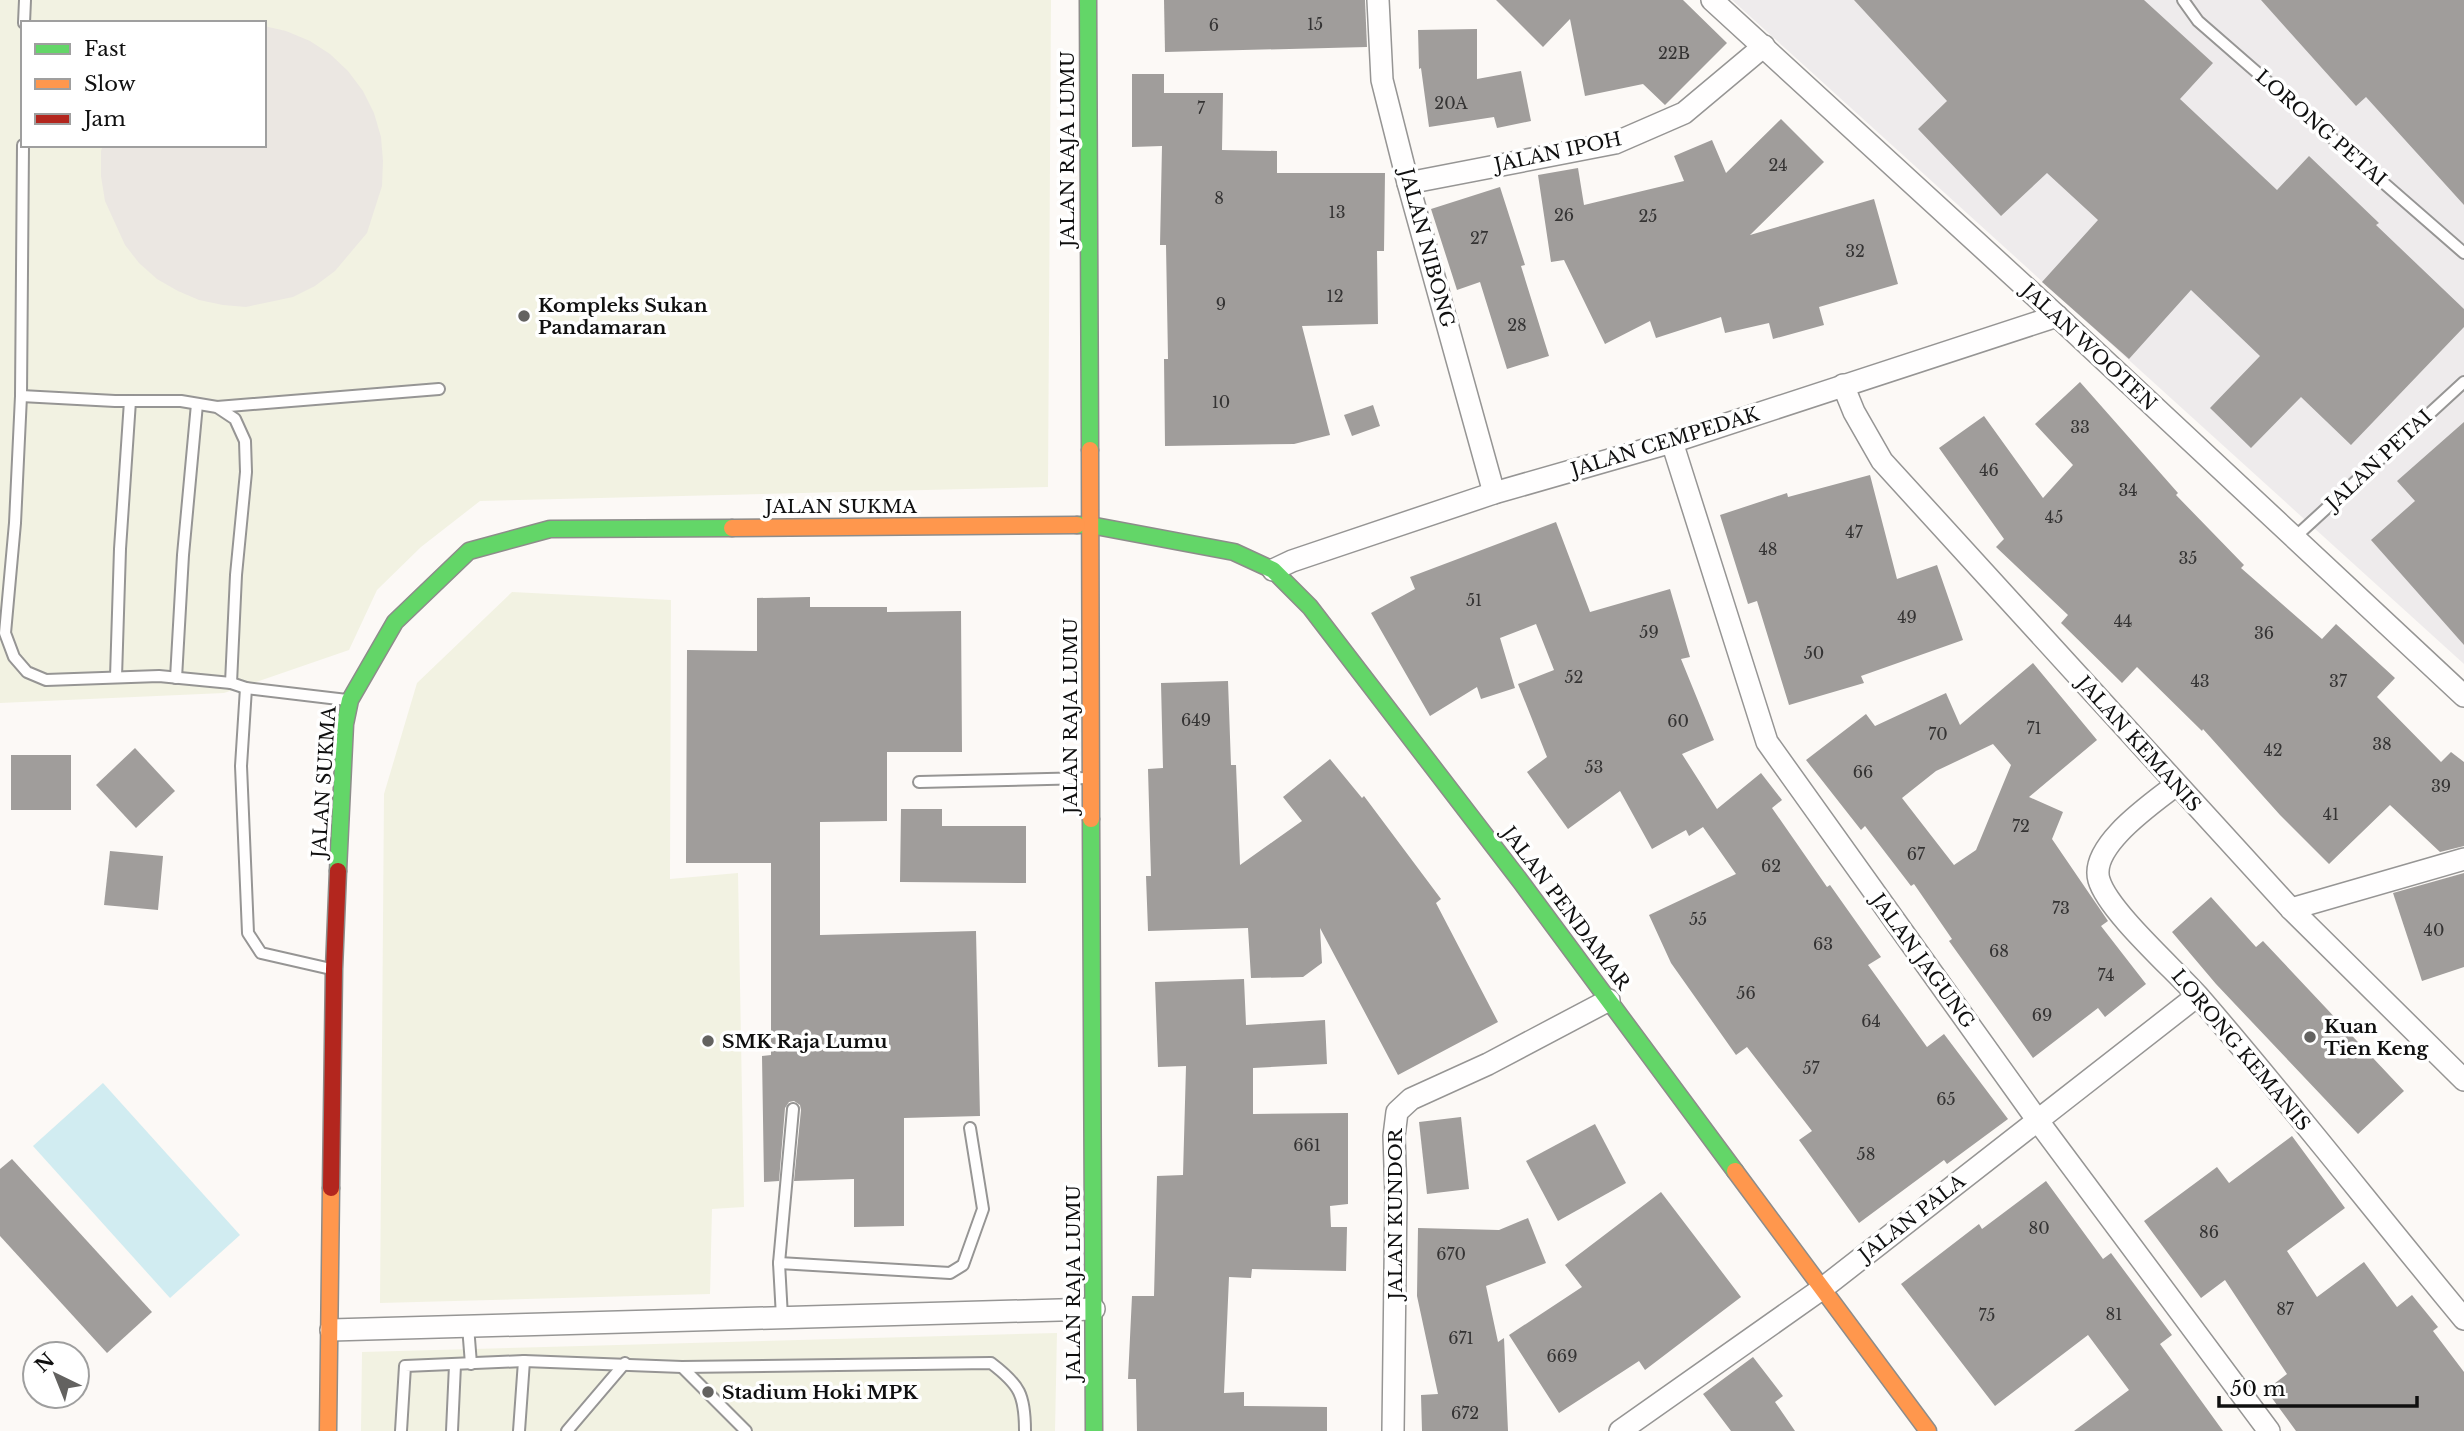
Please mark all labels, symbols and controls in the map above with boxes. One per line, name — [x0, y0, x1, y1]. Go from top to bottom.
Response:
house number: 15 — [1307, 14, 1323, 34]
house number: 6 — [1209, 15, 1219, 35]
legend — [21, 21, 266, 147]
text: Fast — [84, 36, 126, 62]
house number: 22B — [1658, 43, 1690, 63]
street label: JALAN RAJA LUMU — [1056, 51, 1079, 250]
street label: LORONG PETAI — [2251, 65, 2391, 191]
text: Slow — [84, 71, 136, 97]
house number: 20A — [1434, 93, 1468, 113]
house number: 7 — [1197, 98, 1206, 118]
text: Jam — [81, 106, 126, 132]
street label: JALAN IPOH — [1489, 127, 1624, 177]
house number: 24 — [1768, 155, 1788, 175]
street label: JALAN NIBONG — [1394, 163, 1459, 331]
house number: 8 — [1214, 188, 1224, 208]
house number: 13 — [1329, 202, 1346, 222]
house number: 26 — [1554, 205, 1574, 225]
house number: 25 — [1639, 206, 1657, 226]
house number: 27 — [1470, 228, 1489, 248]
house number: 32 — [1845, 241, 1865, 261]
street label: JALAN WOOTEN — [2015, 277, 2161, 415]
house number: 12 — [1327, 286, 1344, 306]
place label: Kompleks Sukan Pandamaran — [538, 294, 708, 339]
house number: 9 — [1216, 294, 1226, 314]
marker: Kompleks Sukan Pandamaran — [516, 308, 532, 324]
house number: 28 — [1507, 315, 1527, 335]
house number: 10 — [1212, 392, 1230, 412]
street label: JALAN CEMPEDAK — [1565, 402, 1763, 482]
street label: JALAN PETAI — [2319, 405, 2437, 517]
house number: 33 — [2070, 417, 2090, 437]
house number: 46 — [1979, 460, 1999, 480]
house number: 34 — [2118, 480, 2138, 500]
street label: JALAN SUKMA — [762, 495, 917, 518]
house number: 45 — [2045, 507, 2063, 527]
house number: 47 — [1845, 522, 1864, 542]
house number: 48 — [1758, 539, 1778, 559]
house number: 35 — [2179, 548, 2197, 568]
house number: 51 — [1466, 590, 1482, 610]
house number: 49 — [1897, 607, 1917, 627]
house number: 44 — [2114, 611, 2132, 631]
street label: JALAN RAJA LUMU — [1059, 618, 1082, 817]
house number: 59 — [1639, 622, 1659, 642]
house number: 36 — [2254, 623, 2274, 643]
house number: 50 — [1804, 643, 1824, 663]
house number: 52 — [1565, 667, 1583, 687]
street label: JALAN KEMANIS — [2070, 669, 2206, 816]
house number: 43 — [2190, 671, 2210, 691]
house number: 37 — [2329, 671, 2348, 691]
street label: JALAN SUKMA — [307, 705, 341, 862]
house number: 649 — [1181, 710, 1211, 730]
house number: 60 — [1667, 711, 1689, 731]
house number: 71 — [2026, 718, 2042, 738]
house number: 70 — [1928, 724, 1948, 744]
house number: 38 — [2372, 734, 2392, 754]
house number: 42 — [2263, 740, 2283, 760]
house number: 53 — [1585, 757, 1603, 777]
house number: 66 — [1853, 762, 1873, 782]
house number: 39 — [2431, 776, 2451, 796]
house number: 41 — [2323, 804, 2339, 824]
house number: 72 — [2012, 816, 2030, 836]
street label: JALAN PENDAMAR — [1495, 819, 1635, 995]
house number: 67 — [1907, 844, 1926, 864]
house number: 62 — [1761, 856, 1781, 876]
street label: JALAN JAGUNG — [1865, 887, 1980, 1033]
house number: 73 — [2052, 898, 2070, 918]
house number: 55 — [1689, 909, 1707, 929]
house number: 40 — [2424, 920, 2444, 940]
house number: 63 — [1813, 934, 1833, 954]
house number: 68 — [1989, 941, 2009, 961]
house number: 74 — [2097, 965, 2115, 985]
street label: LORONG KEMANIS — [2167, 965, 2315, 1135]
house number: 56 — [1736, 983, 1756, 1003]
house number: 69 — [2032, 1005, 2052, 1025]
house number: 64 — [1861, 1011, 1881, 1031]
place label: Kuan Tien Keng — [2324, 1015, 2429, 1060]
marker: Kuan Tien Keng — [2302, 1029, 2318, 1045]
place label: SMK Raja Lumu — [722, 1030, 888, 1053]
marker: SMK Raja Lumu — [700, 1033, 716, 1049]
house number: 57 — [1802, 1058, 1821, 1078]
house number: 65 — [1936, 1089, 1956, 1109]
street label: JALAN KUNDOR — [1384, 1128, 1407, 1302]
house number: 661 — [1293, 1135, 1321, 1155]
house number: 58 — [1857, 1144, 1875, 1164]
street label: JALAN PALA — [1852, 1169, 1970, 1268]
street label: JALAN RAJA LUMU — [1062, 1185, 1085, 1384]
house number: 80 — [2028, 1218, 2050, 1238]
house number: 86 — [2199, 1222, 2219, 1242]
house number: 670 — [1436, 1244, 1466, 1264]
house number: 87 — [2276, 1299, 2295, 1319]
house number: 81 — [2106, 1304, 2122, 1324]
house number: 75 — [1979, 1305, 1995, 1325]
house number: 671 — [1448, 1328, 1474, 1348]
north arrow — [21, 1340, 91, 1410]
house number: 669 — [1547, 1346, 1577, 1366]
text: N — [30, 1348, 59, 1377]
scale bar — [2219, 1364, 2417, 1408]
text: 50 m — [2230, 1376, 2286, 1402]
place label: Stadium Hoki MPK — [722, 1381, 919, 1404]
marker: Stadium Hoki MPK — [700, 1384, 716, 1400]
house number: 672 — [1451, 1403, 1479, 1423]

